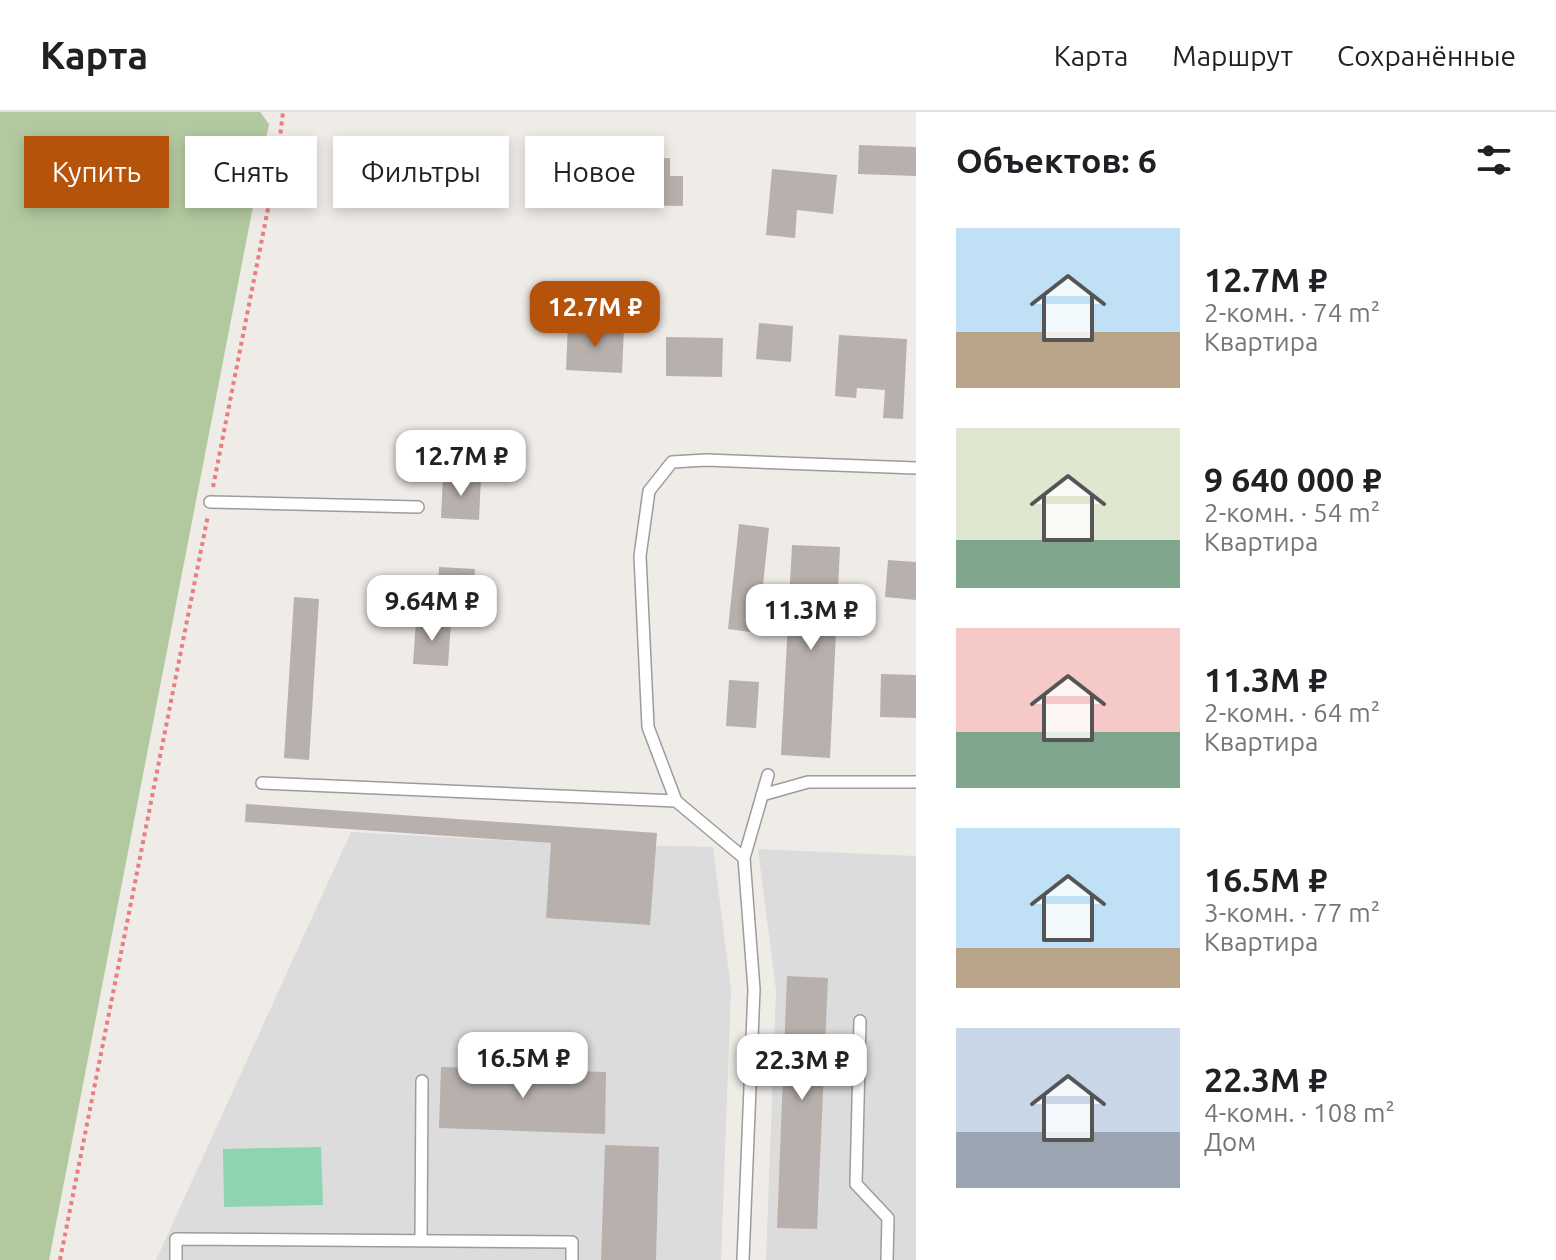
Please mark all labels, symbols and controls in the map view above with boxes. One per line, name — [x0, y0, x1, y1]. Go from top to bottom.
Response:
text: Карта — [40, 34, 148, 76]
text: Карта — [1054, 40, 1128, 71]
text: Маршрут — [1172, 40, 1293, 71]
text: Сохранённые — [1337, 40, 1516, 71]
chip: Купить — [24, 136, 169, 208]
chip: Снять — [185, 136, 317, 208]
chip: Фильтры — [333, 136, 509, 208]
chip: Новое — [525, 136, 664, 208]
icon: filters — [1472, 138, 1516, 182]
text: Объектов: 6 — [956, 141, 1157, 179]
icon: home — [1020, 260, 1116, 356]
text: 12.7M ₽ — [1204, 260, 1327, 298]
pin: 12.7M ₽ — [521, 281, 669, 349]
text: 12.7M ₽ — [548, 292, 642, 321]
text: 2-комн. · 74 m² — [1204, 298, 1380, 327]
text: Квартира — [1204, 327, 1318, 356]
pin: 12.7M ₽ — [387, 430, 535, 498]
text: 12.7M ₽ — [414, 441, 508, 470]
icon: home — [1020, 460, 1116, 556]
text: 9 640 000 ₽ — [1204, 460, 1382, 498]
text: 2-комн. · 54 m² — [1204, 498, 1380, 527]
text: Квартира — [1204, 527, 1318, 556]
pin: 9.64M ₽ — [358, 575, 506, 643]
pin: 11.3M ₽ — [737, 584, 885, 652]
text: 9.64M ₽ — [385, 586, 479, 615]
text: 11.3M ₽ — [764, 595, 858, 624]
icon: home — [1020, 660, 1116, 756]
text: 11.3M ₽ — [1204, 660, 1327, 698]
text: 2-комн. · 64 m² — [1204, 698, 1380, 727]
text: Квартира — [1204, 727, 1318, 756]
icon: home — [1020, 860, 1116, 956]
text: 16.5M ₽ — [1204, 860, 1327, 898]
text: 3-комн. · 77 m² — [1204, 898, 1380, 927]
text: Квартира — [1204, 927, 1318, 956]
pin: 16.5M ₽ — [449, 1032, 597, 1100]
pin: 22.3M ₽ — [728, 1034, 876, 1102]
text: 16.5M ₽ — [476, 1043, 570, 1072]
text: 22.3M ₽ — [755, 1045, 849, 1074]
icon: home — [1020, 1060, 1116, 1156]
text: 22.3M ₽ — [1204, 1060, 1327, 1098]
text: 4-комн. · 108 m² — [1204, 1098, 1395, 1127]
text: Дом — [1204, 1127, 1256, 1156]

